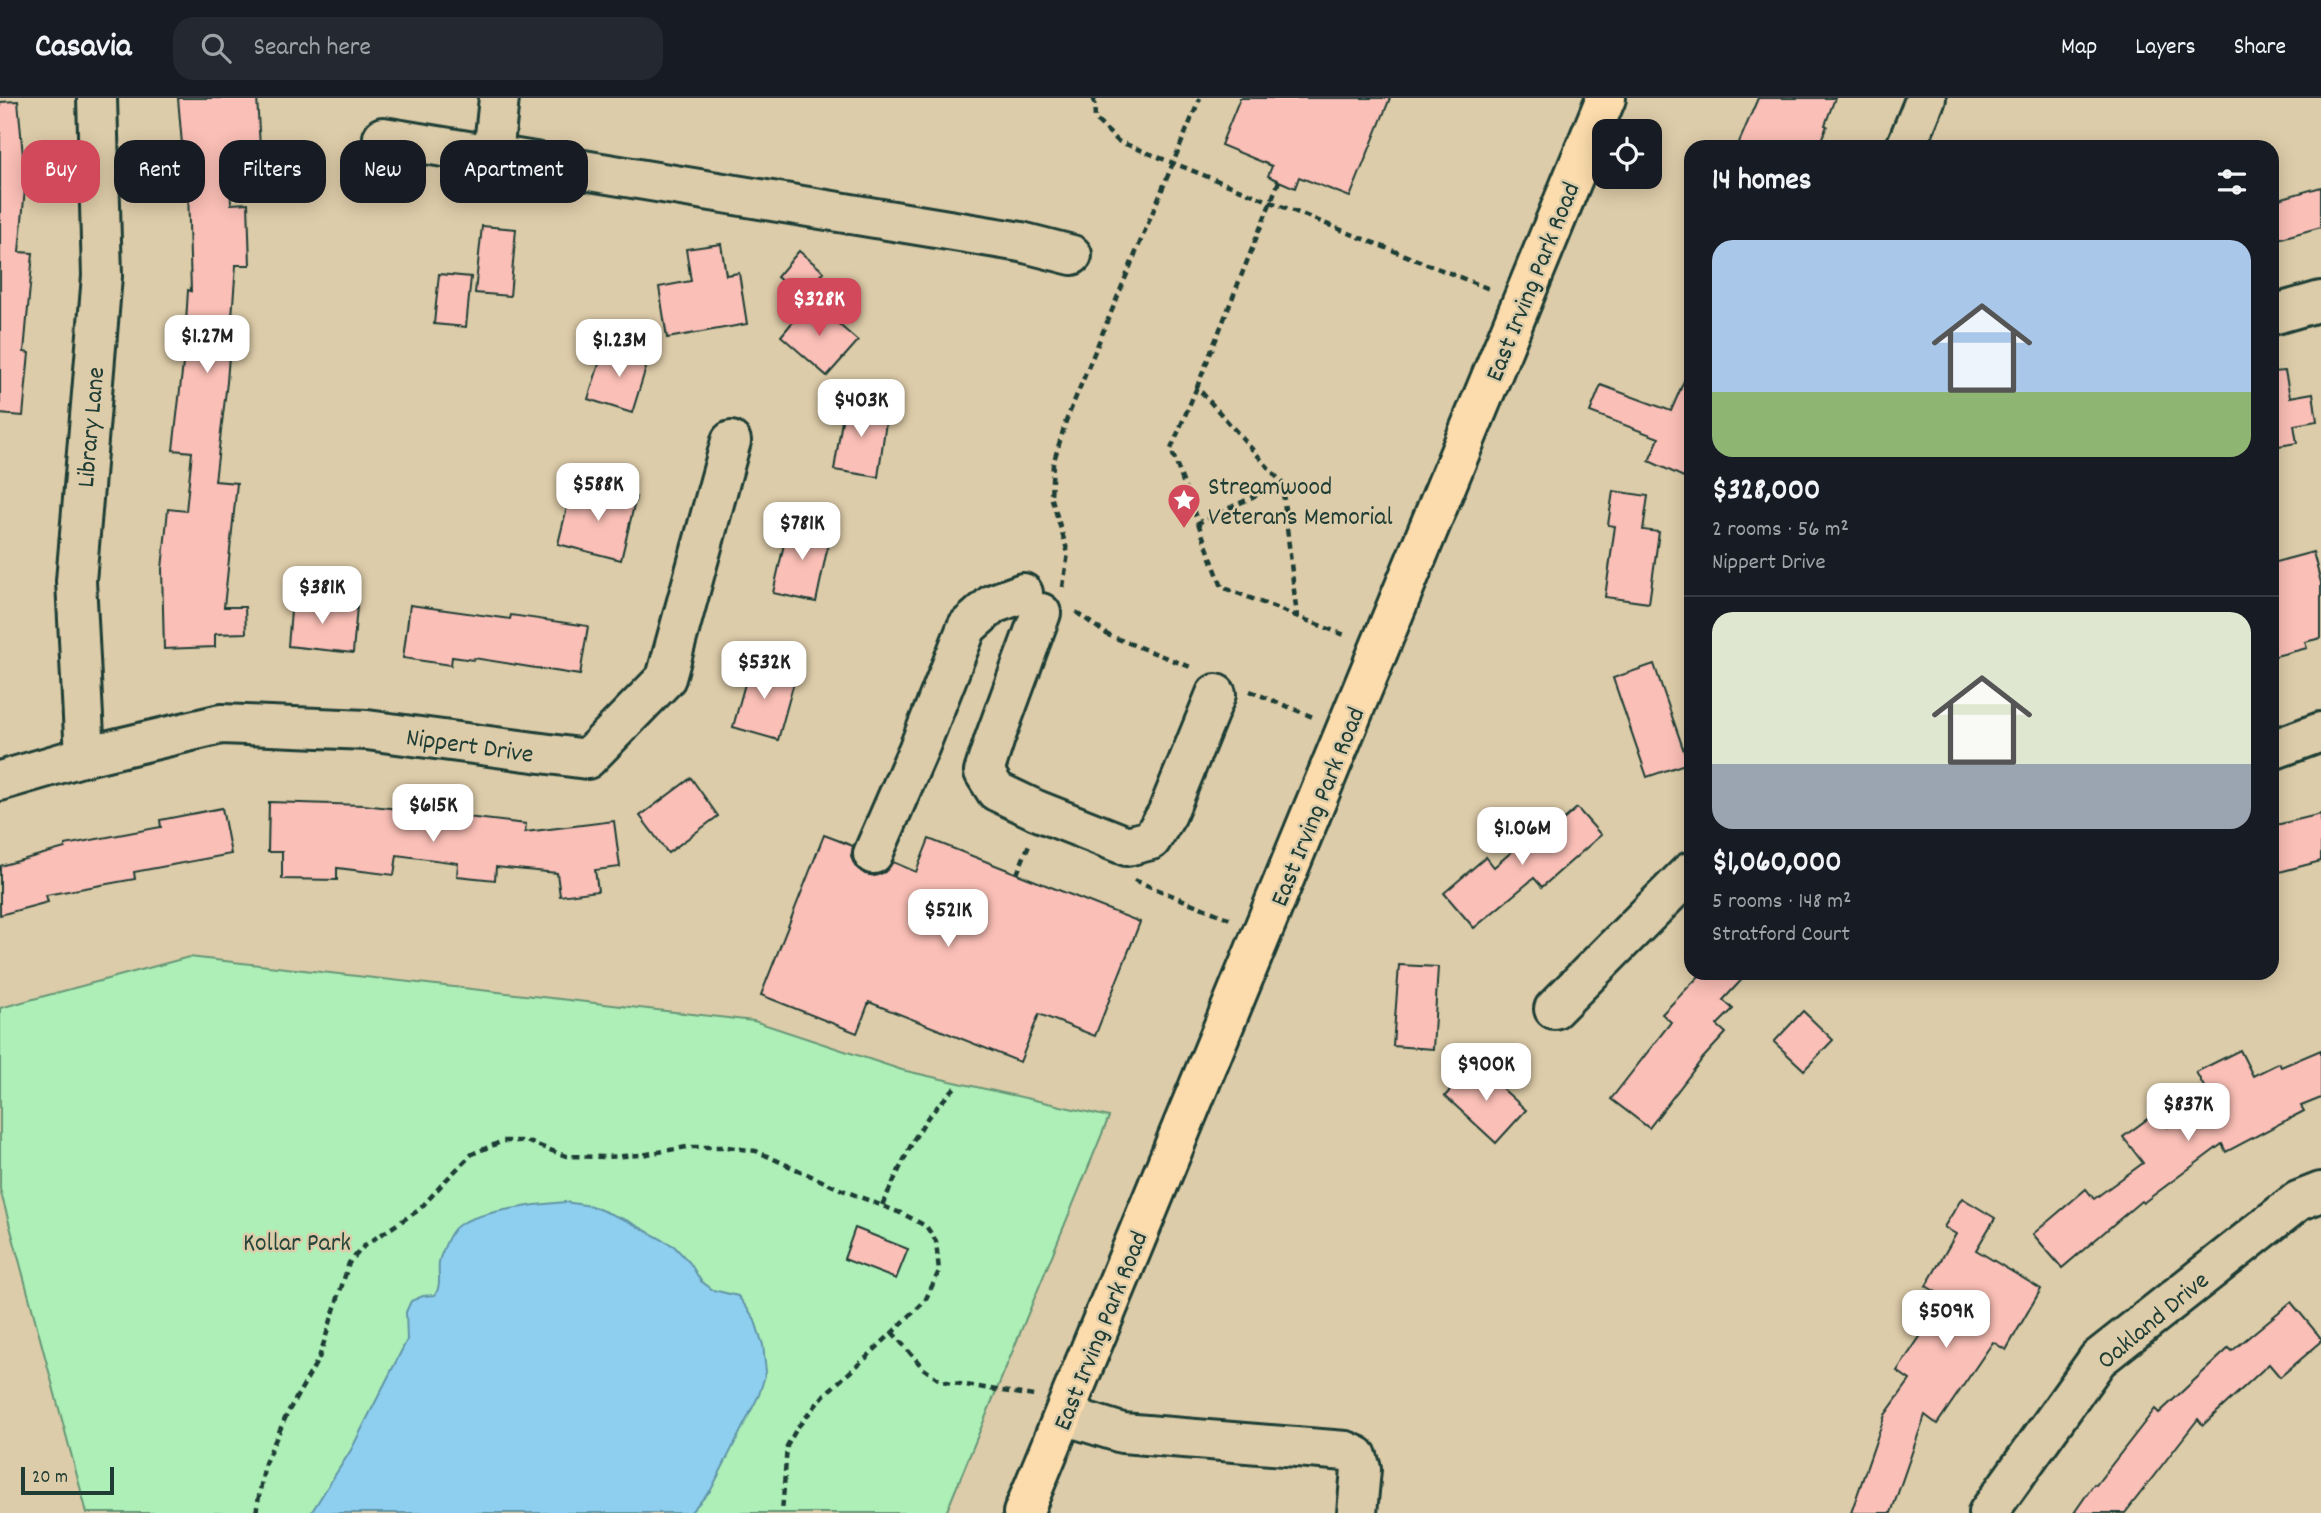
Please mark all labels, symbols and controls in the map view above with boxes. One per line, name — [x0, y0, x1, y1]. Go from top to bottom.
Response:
search box — [173, 17, 663, 80]
text: Casavia — [35, 25, 131, 72]
icon: search — [197, 29, 235, 67]
text: Search here — [253, 30, 371, 67]
text: Map — [2061, 31, 2097, 65]
text: Layers — [2135, 31, 2196, 65]
text: Share — [2234, 31, 2286, 65]
map controls — [1592, 119, 1662, 189]
button: locate — [1592, 119, 1662, 189]
chip: Buy — [21, 140, 100, 203]
chip: Rent — [114, 140, 205, 203]
chip: Filters — [219, 140, 326, 203]
chip: New — [340, 140, 426, 203]
chip: Apartment — [440, 140, 588, 203]
text: 14 homes — [1712, 161, 1811, 204]
icon: filters — [2213, 163, 2251, 201]
street label: East Irving Park Road — [1477, 177, 1591, 388]
pin: $328K — [770, 278, 868, 338]
text: $328K — [793, 284, 845, 317]
icon: home — [1919, 285, 2045, 411]
pin: $1.27M — [150, 316, 264, 375]
pin: $1.23M — [562, 320, 676, 379]
text: $1.27M — [181, 321, 233, 354]
text: $1.23M — [592, 325, 646, 358]
street label: Library Lane — [69, 365, 116, 489]
pin: $403K — [812, 380, 910, 439]
text: $403K — [834, 385, 888, 418]
pin: $588K — [549, 464, 647, 523]
text: $588K — [572, 469, 624, 502]
place label: Streamwood Veterans Memorial — [1208, 470, 1393, 537]
text: $328,000 — [1712, 471, 1820, 514]
place icon: Streamwood Veterans Memorial — [1165, 481, 1203, 530]
pin: $781K — [753, 503, 851, 562]
text: $781K — [779, 508, 825, 541]
text: 2 rooms · 56 m² — [1712, 514, 1849, 547]
text: Nippert Drive — [1712, 547, 1826, 580]
pin: $381K — [273, 566, 371, 626]
text: $381K — [299, 572, 345, 605]
pin: $532K — [715, 642, 813, 701]
text: $532K — [737, 647, 791, 680]
icon: home — [1919, 657, 2045, 783]
street label: East Irving Park Road — [1262, 702, 1376, 913]
street label: Nippert Drive — [403, 720, 536, 775]
pin: $615K — [384, 784, 482, 844]
text: $615K — [408, 790, 458, 823]
pin: $1.06M — [1465, 808, 1579, 867]
text: $1.06M — [1493, 813, 1551, 846]
text: $1,060,000 — [1712, 843, 1842, 886]
text: 5 rooms · 148 m² — [1712, 886, 1851, 919]
pin: $521K — [899, 890, 997, 949]
text: $521K — [924, 895, 972, 928]
text: Stratford Court — [1712, 919, 1850, 952]
pin: $900K — [1437, 1044, 1535, 1103]
text: $900K — [1457, 1049, 1515, 1082]
pin: $837K — [2139, 1084, 2237, 1143]
text: $837K — [2163, 1089, 2213, 1122]
park label: Kollar Park — [243, 1226, 351, 1263]
street label: East Irving Park Road — [1045, 1226, 1159, 1437]
street label: Oakland Drive — [2090, 1264, 2218, 1380]
pin: $509K — [1897, 1290, 1995, 1350]
text: $509K — [1918, 1296, 1974, 1329]
scale bar — [21, 1464, 114, 1496]
text: 20 m — [32, 1465, 68, 1492]

